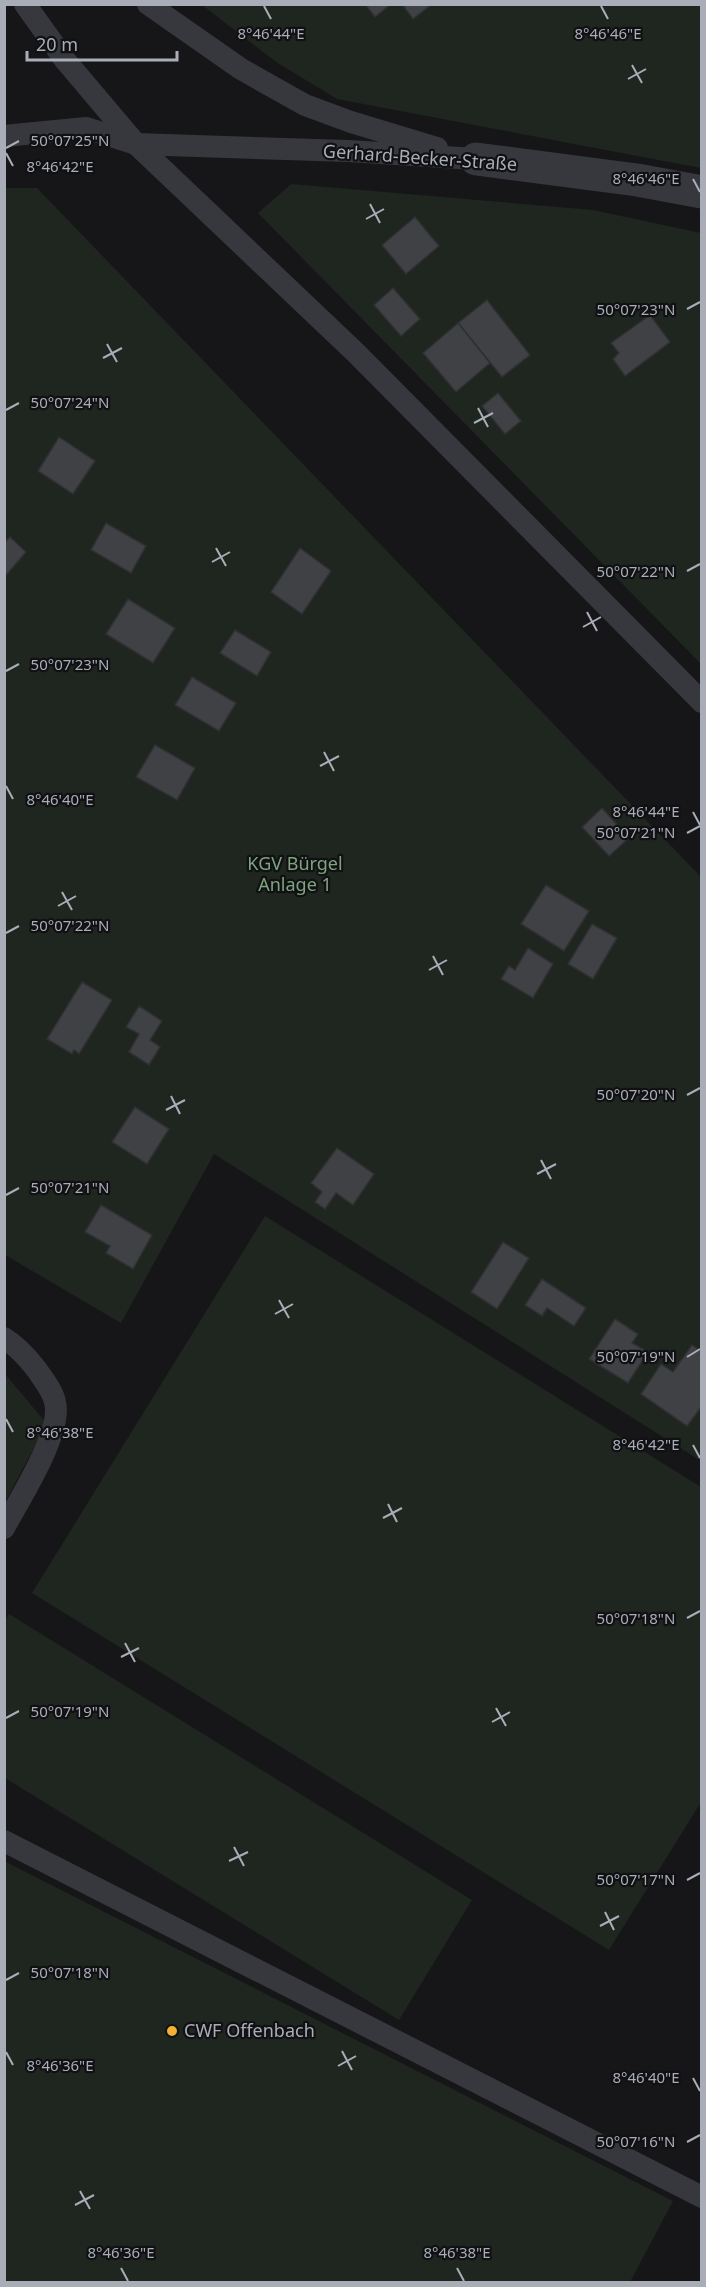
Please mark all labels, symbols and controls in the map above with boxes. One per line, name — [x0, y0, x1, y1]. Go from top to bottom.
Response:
text: 8°46'44"E — [237, 23, 305, 43]
text: 8°46'46"E — [574, 23, 642, 43]
scale bar — [27, 24, 177, 62]
text: 20 m — [36, 32, 78, 56]
text: 50°07'25"N — [31, 130, 109, 150]
street label: Gerhard-Becker-Straße — [322, 138, 518, 176]
text: 8°46'42"E — [26, 156, 94, 176]
text: 8°46'46"E — [612, 168, 680, 188]
text: 50°07'23"N — [597, 299, 675, 319]
text: 50°07'24"N — [31, 392, 109, 412]
text: 50°07'22"N — [597, 561, 675, 581]
text: 50°07'23"N — [31, 654, 109, 674]
text: 8°46'40"E — [26, 789, 94, 809]
text: 8°46'44"E — [612, 801, 680, 821]
text: 50°07'21"N — [597, 822, 675, 842]
park label: KGV Bürgel Anlage 1 — [247, 851, 343, 896]
text: 50°07'22"N — [31, 915, 109, 935]
text: 50°07'20"N — [597, 1084, 675, 1104]
text: 50°07'21"N — [31, 1177, 109, 1197]
text: 50°07'19"N — [597, 1346, 675, 1366]
text: 8°46'38"E — [26, 1422, 94, 1442]
text: 8°46'42"E — [612, 1434, 680, 1454]
text: 50°07'18"N — [597, 1608, 675, 1628]
text: 50°07'19"N — [31, 1701, 109, 1721]
text: 50°07'17"N — [597, 1869, 675, 1889]
text: 50°07'18"N — [31, 1962, 109, 1982]
place label: CWF Offenbach — [184, 2018, 315, 2042]
marker: CWF Offenbach — [165, 2024, 179, 2038]
text: 8°46'36"E — [26, 2055, 94, 2075]
text: 8°46'40"E — [612, 2067, 680, 2087]
text: 50°07'16"N — [597, 2131, 675, 2151]
text: 8°46'36"E — [87, 2242, 155, 2262]
text: 8°46'38"E — [423, 2242, 491, 2262]

